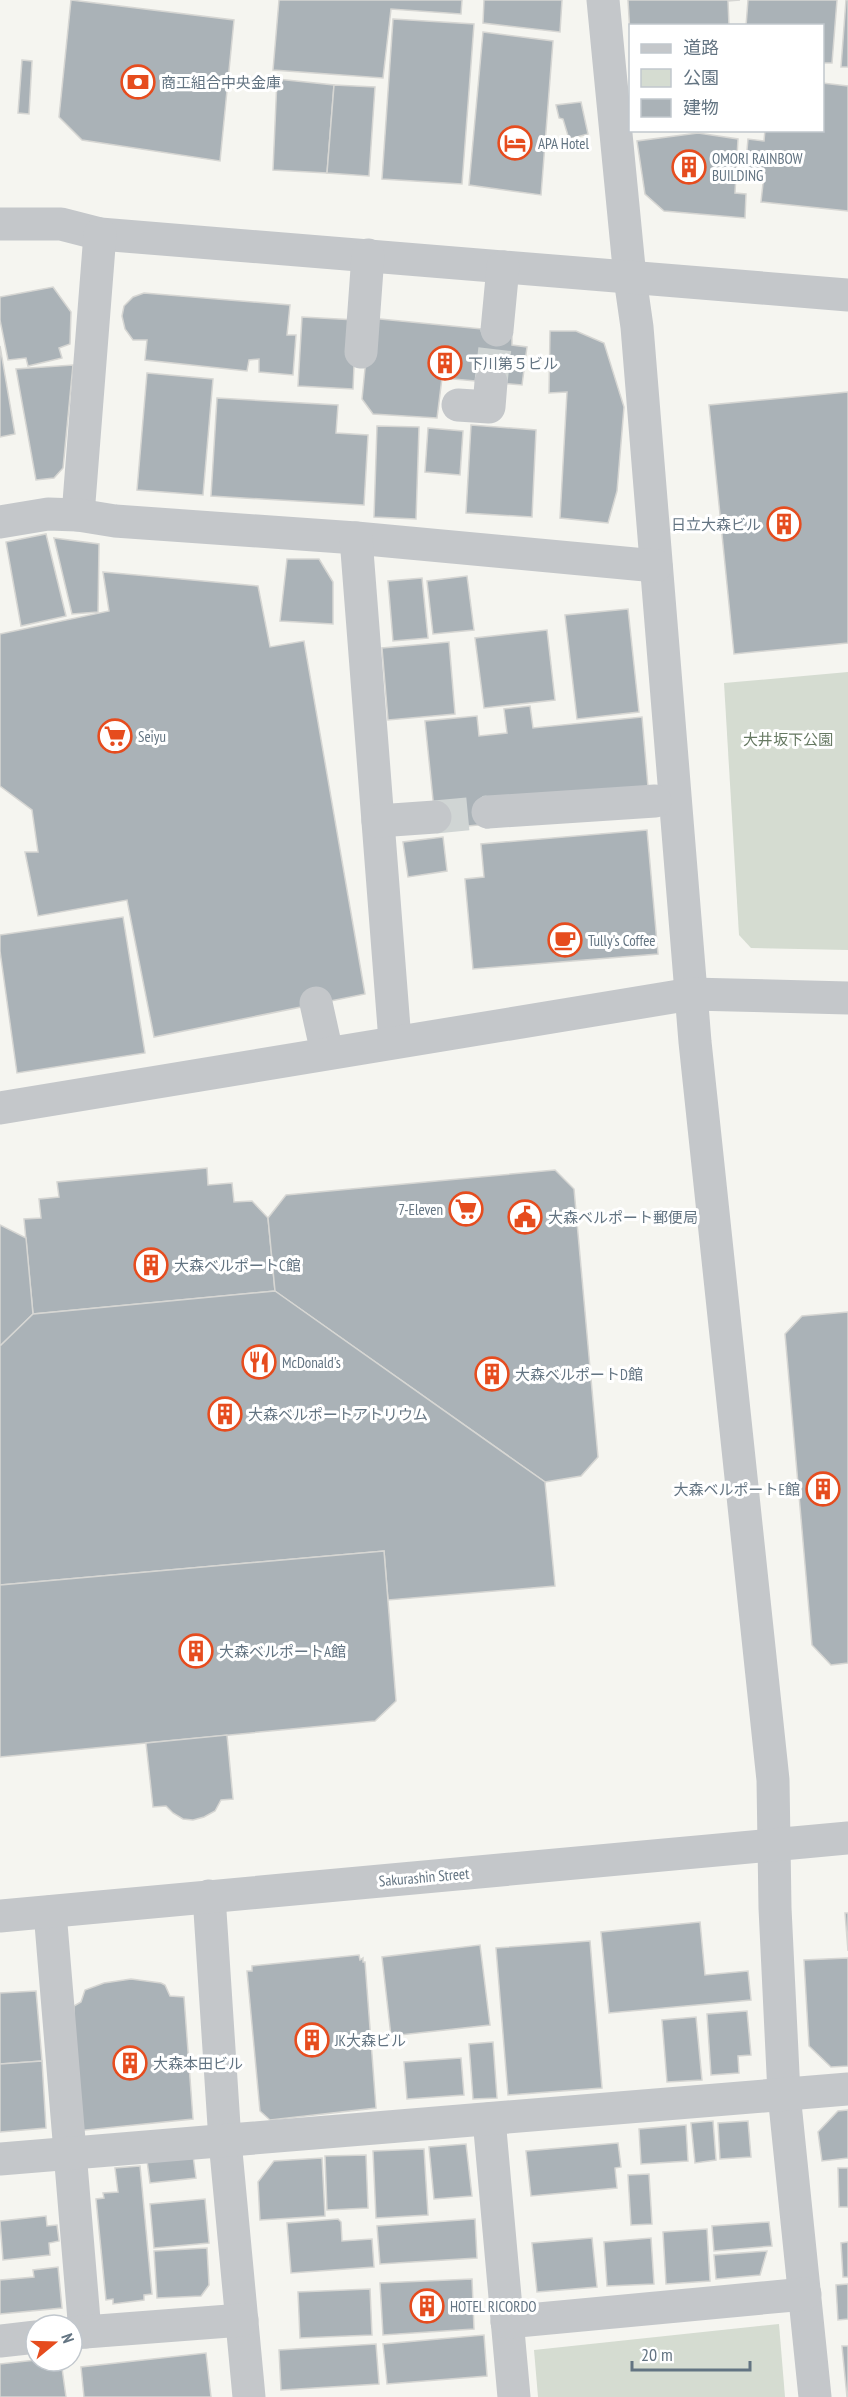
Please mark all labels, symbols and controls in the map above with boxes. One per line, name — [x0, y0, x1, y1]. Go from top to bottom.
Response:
legend — [629, 24, 824, 132]
text: 道路 — [683, 36, 719, 59]
bank icon: 商工組合中央金庫 — [120, 64, 156, 100]
text: 公園 — [683, 66, 719, 89]
place label: 商工組合中央金庫 — [161, 73, 281, 92]
text: 建物 — [683, 96, 719, 119]
hotel icon: APA Hotel — [497, 125, 533, 161]
place label: APA Hotel — [538, 134, 590, 153]
building icon: OMORI RAINBOW BUILDING — [671, 149, 707, 185]
place label: OMORI RAINBOW BUILDING — [712, 149, 803, 185]
building icon: 下川第５ビル — [427, 345, 463, 381]
place label: 下川第５ビル — [468, 354, 558, 373]
building icon: 日立大森ビル — [766, 506, 802, 542]
place label: 日立大森ビル — [671, 515, 761, 534]
supermarket icon: Seiyu — [97, 718, 133, 754]
place label: Seiyu — [138, 727, 166, 746]
park label: 大井坂下公園 — [743, 730, 833, 749]
cafe icon: Tully's Coffee — [547, 922, 583, 958]
place label: Tully's Coffee — [588, 931, 655, 950]
supermarket icon: 7-Eleven — [448, 1191, 484, 1227]
public building icon: 大森ベルポート郵便局 — [507, 1199, 543, 1235]
place label: 7-Eleven — [398, 1200, 443, 1219]
place label: 大森ベルポート郵便局 — [548, 1208, 698, 1227]
building icon: 大森ベルポートC館 — [133, 1247, 169, 1283]
place label: 大森ベルポートC館 — [174, 1256, 301, 1275]
restaurant icon: McDonald's — [241, 1344, 277, 1380]
place label: McDonald's — [282, 1353, 341, 1372]
building icon: 大森ベルポートD館 — [474, 1356, 510, 1392]
place label: 大森ベルポートD館 — [515, 1365, 643, 1384]
building icon: 大森ベルポートアトリウム — [207, 1396, 243, 1432]
place label: 大森ベルポートアトリウム — [248, 1405, 428, 1424]
building icon: 大森ベルポートE館 — [805, 1471, 841, 1507]
place label: 大森ベルポートE館 — [674, 1480, 800, 1499]
building icon: 大森ベルポートA館 — [178, 1633, 214, 1669]
place label: 大森ベルポートA館 — [219, 1642, 346, 1661]
street label: Sakurashin Street — [378, 1864, 470, 1890]
building icon: JK大森ビル — [294, 2022, 330, 2058]
place label: JK大森ビル — [334, 2031, 406, 2050]
building icon: 大森本田ビル — [112, 2045, 148, 2081]
place label: 大森本田ビル — [153, 2054, 243, 2073]
building icon: HOTEL RICORDO — [409, 2288, 445, 2324]
place label: HOTEL RICORDO — [450, 2297, 537, 2316]
north arrow — [24, 2313, 84, 2373]
text: N — [57, 2331, 79, 2345]
scale bar — [632, 2334, 750, 2372]
text: 20 m — [641, 2343, 673, 2366]

